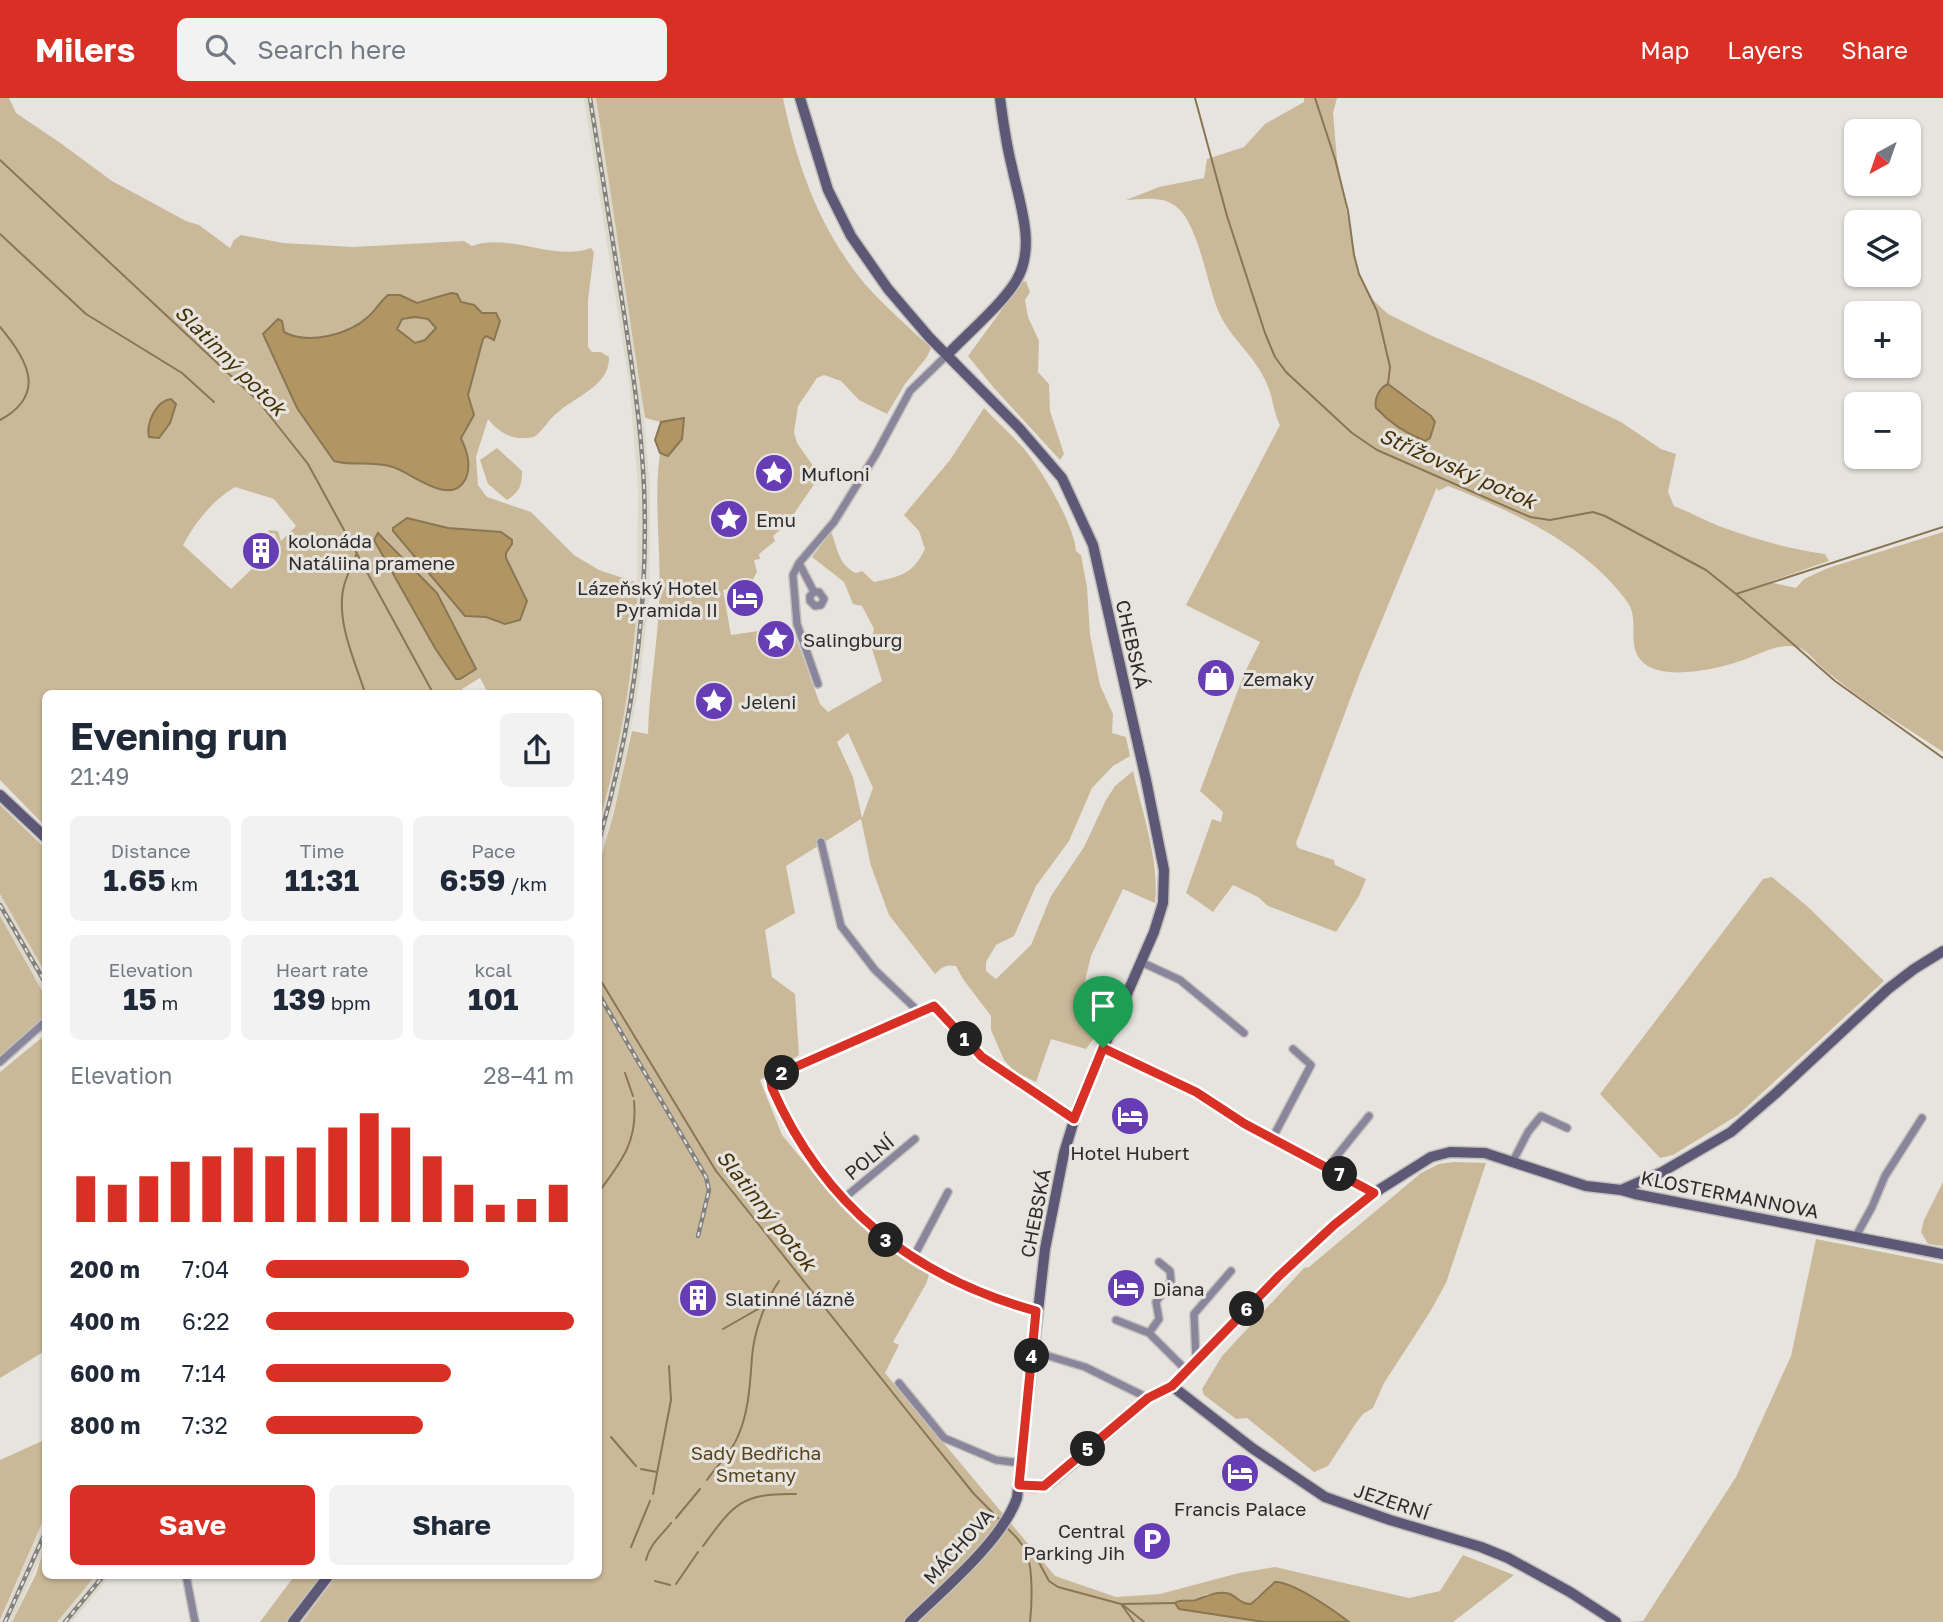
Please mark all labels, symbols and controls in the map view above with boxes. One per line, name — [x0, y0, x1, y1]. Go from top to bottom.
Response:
search box — [177, 18, 667, 81]
text: Milers — [35, 30, 135, 69]
icon: search — [201, 30, 239, 68]
text: Search here — [257, 34, 406, 65]
text: Map — [1640, 35, 1689, 64]
text: Layers — [1727, 35, 1803, 64]
text: Share — [1841, 35, 1908, 64]
north arrow — [1844, 119, 1922, 196]
map controls — [1844, 119, 1921, 469]
button: layers — [1844, 210, 1921, 287]
water label: Slatinný potok — [170, 299, 294, 423]
button: + — [1844, 301, 1921, 378]
button: − — [1844, 392, 1921, 469]
water label: Střížovský potok — [1376, 422, 1542, 515]
place icon: Mufloni — [753, 452, 795, 494]
place label: Mufloni — [801, 462, 870, 485]
place icon: Emu — [708, 498, 750, 540]
place label: Emu — [756, 508, 796, 531]
place label: kolonáda Natáliina pramene — [288, 529, 455, 574]
building icon: kolonáda Natáliina pramene — [240, 530, 282, 572]
place label: Lázeňský Hotel Pyramida II — [577, 576, 718, 621]
hotel icon: Lázeňský Hotel Pyramida II — [724, 577, 766, 619]
street label: CHEBSKÁ — [1112, 598, 1154, 691]
place icon: Salingburg — [755, 618, 797, 660]
place label: Salingburg — [803, 628, 903, 651]
shop icon: Zemaky — [1195, 657, 1237, 699]
place label: Zemaky — [1243, 667, 1315, 690]
place icon: Jeleni — [693, 680, 735, 722]
place label: Jeleni — [741, 690, 796, 713]
text: Evening run — [70, 713, 288, 758]
button: share — [500, 713, 574, 787]
text: 21:49 — [70, 762, 129, 790]
text: Distance — [111, 839, 191, 862]
text: Time — [300, 839, 344, 862]
text: Pace — [471, 839, 516, 862]
text: 1.65 — [103, 862, 166, 898]
text: 11:31 — [285, 862, 359, 898]
text: 6:59 — [440, 862, 506, 898]
text: km — [166, 872, 198, 895]
text: /km — [506, 872, 547, 895]
text: Elevation — [108, 958, 193, 981]
text: Heart rate — [276, 958, 368, 981]
text: kcal — [475, 958, 512, 981]
pin — [1073, 976, 1133, 1048]
text: 15 — [123, 981, 157, 1017]
text: 139 — [273, 981, 326, 1017]
text: 101 — [468, 981, 519, 1017]
icon: arrive — [1084, 987, 1122, 1025]
text: m — [157, 991, 178, 1014]
text: bpm — [326, 991, 371, 1014]
pin: 1 — [948, 1021, 982, 1056]
text: 1 — [960, 1027, 969, 1050]
pin: 2 — [764, 1056, 800, 1090]
text: Elevation — [70, 1061, 172, 1089]
text: 28–41 m — [483, 1061, 574, 1089]
text: 2 — [776, 1061, 787, 1084]
hotel icon: Hotel Hubert — [1109, 1095, 1151, 1137]
street label: POLNÍ — [839, 1129, 899, 1184]
place label: Hotel Hubert — [1070, 1141, 1190, 1164]
water label: Slatinný potok — [712, 1144, 824, 1277]
pin: 7 — [1322, 1156, 1358, 1192]
text: 7 — [1334, 1162, 1345, 1185]
street label: KLOSTERMANNOVA — [1639, 1165, 1821, 1223]
street label: CHEBSKÁ — [1015, 1166, 1055, 1259]
pin: 3 — [868, 1222, 903, 1258]
text: 3 — [880, 1228, 891, 1251]
text: 200 m — [70, 1255, 140, 1283]
text: 7:04 — [182, 1255, 229, 1283]
hotel icon: Diana — [1105, 1267, 1147, 1309]
building icon: Slatinné lázně — [677, 1277, 719, 1319]
place label: Diana — [1153, 1277, 1205, 1300]
place label: Slatinné lázně — [725, 1287, 855, 1310]
pin: 6 — [1230, 1292, 1264, 1326]
text: 6 — [1240, 1297, 1253, 1320]
text: 400 m — [70, 1307, 140, 1335]
text: 6:22 — [182, 1307, 230, 1335]
pin: 4 — [1014, 1338, 1050, 1374]
text: 4 — [1026, 1344, 1037, 1367]
text: 600 m — [70, 1359, 140, 1387]
text: 7:14 — [182, 1359, 226, 1387]
text: 800 m — [70, 1411, 141, 1439]
text: 7:32 — [182, 1411, 228, 1439]
pin: 5 — [1070, 1432, 1106, 1466]
text: 5 — [1082, 1437, 1093, 1460]
park label: Sady Bedřicha Smetany — [691, 1441, 821, 1486]
hotel icon: Francis Palace — [1219, 1452, 1261, 1494]
street label: JEZERNÍ — [1351, 1478, 1434, 1524]
button: Save — [70, 1485, 315, 1565]
button: Share — [329, 1485, 574, 1565]
place label: Francis Palace — [1174, 1497, 1306, 1520]
street label: MÁCHOVA — [918, 1503, 998, 1588]
place label: Central Parking Jih — [1023, 1519, 1125, 1564]
parking icon: Central Parking Jih — [1131, 1520, 1173, 1562]

